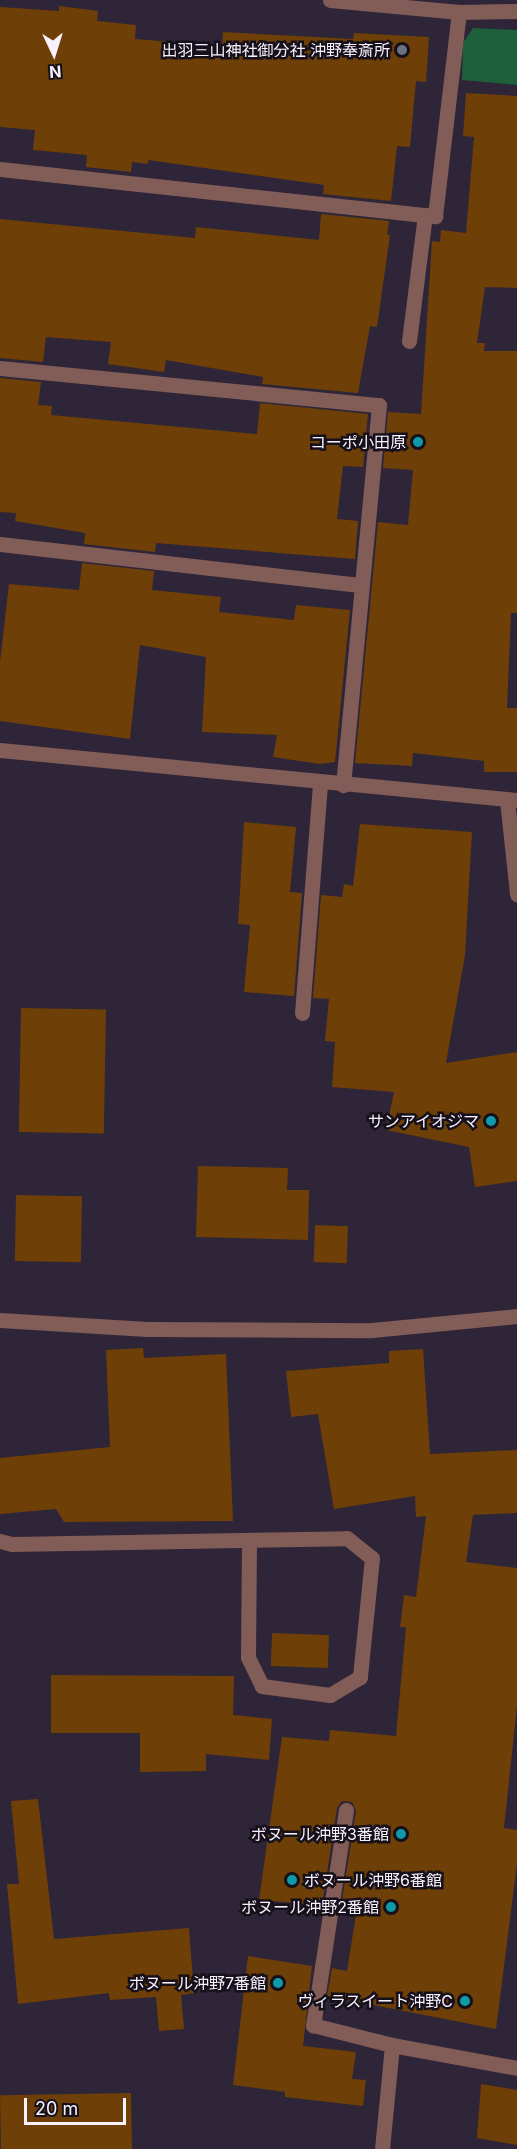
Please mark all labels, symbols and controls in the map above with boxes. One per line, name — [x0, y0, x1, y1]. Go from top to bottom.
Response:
north arrow — [24, 24, 84, 84]
place label: 出羽三山神社御分社 沖野奉斎所 — [162, 40, 390, 60]
marker: 出羽三山神社御分社 沖野奉斎所 — [395, 43, 409, 57]
text: N — [48, 62, 62, 82]
place label: コーポ小田原 — [310, 432, 406, 452]
marker: コーポ小田原 — [411, 435, 425, 449]
place label: サンアイオジマ — [367, 1111, 479, 1131]
marker: サンアイオジマ — [484, 1114, 498, 1128]
place label: ボヌール沖野3番館 — [251, 1824, 389, 1844]
marker: ボヌール沖野3番館 — [394, 1827, 408, 1841]
place label: ボヌール沖野6番館 — [304, 1870, 442, 1890]
marker: ボヌール沖野6番館 — [285, 1873, 299, 1887]
place label: ボヌール沖野2番館 — [241, 1897, 379, 1917]
marker: ボヌール沖野2番館 — [384, 1900, 398, 1914]
place label: ボヌール沖野7番館 — [129, 1973, 266, 1993]
marker: ボヌール沖野7番館 — [271, 1976, 285, 1990]
place label: ヴィラスイート沖野C — [297, 1991, 453, 2011]
marker: ヴィラスイート沖野C — [458, 1994, 472, 2008]
scale bar — [27, 2086, 129, 2124]
text: 20 m — [35, 2098, 78, 2119]

